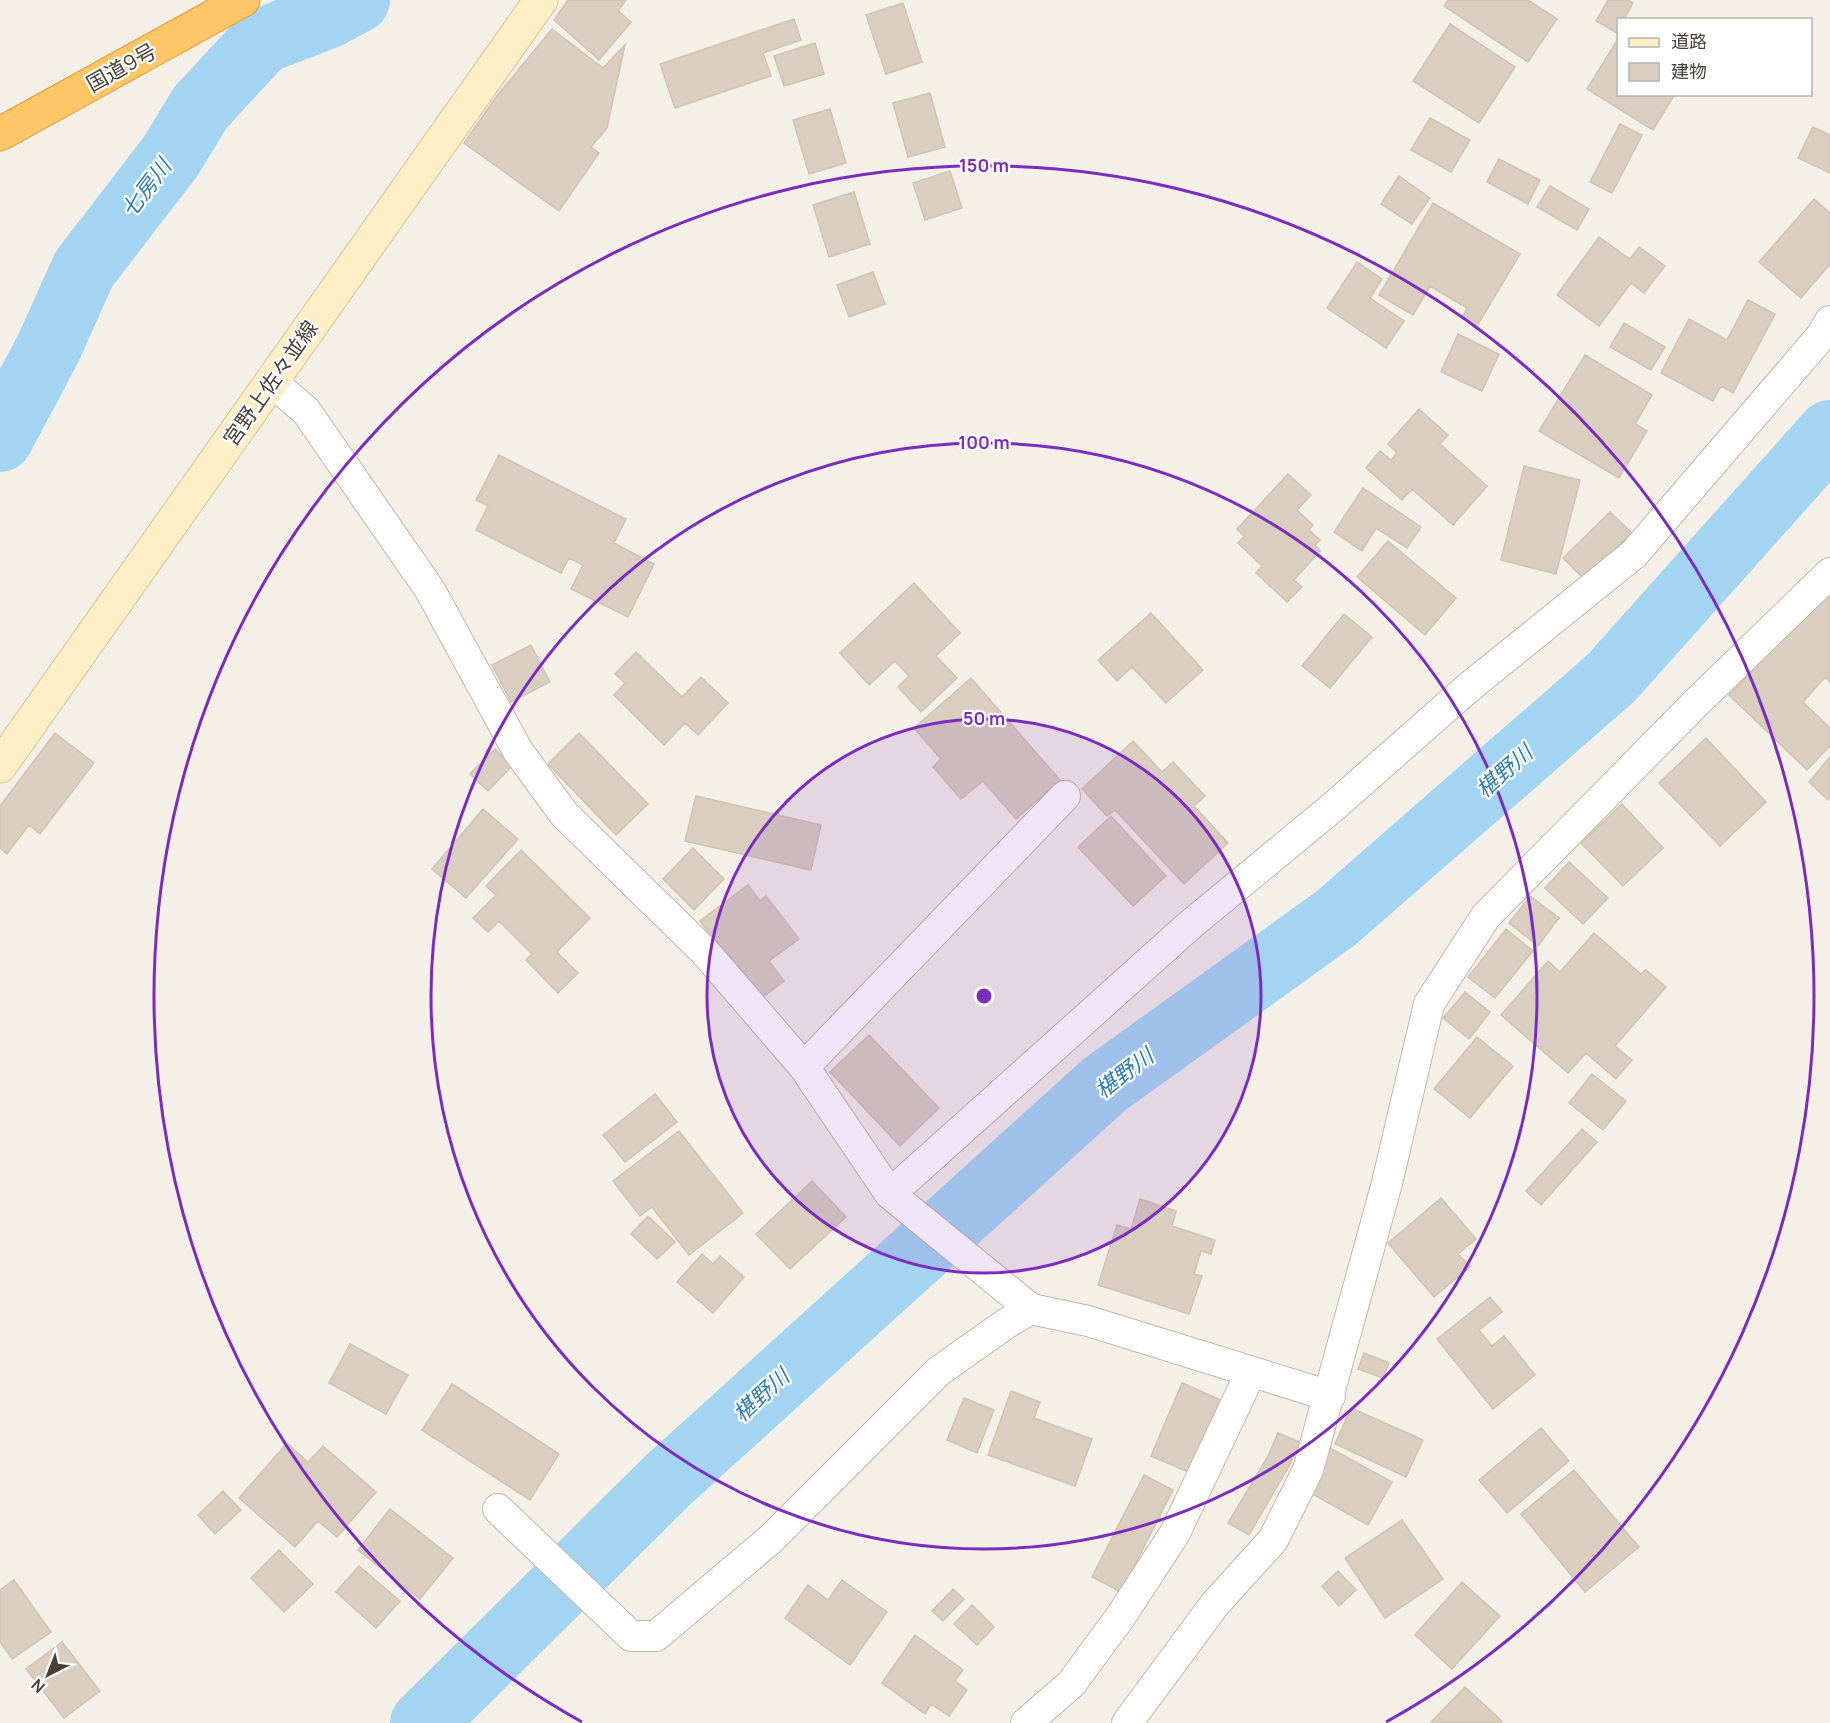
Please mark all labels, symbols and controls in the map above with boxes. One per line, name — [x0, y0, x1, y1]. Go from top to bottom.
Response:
legend — [1617, 18, 1812, 96]
text: 道路 — [1671, 29, 1707, 53]
street label: 国道9号 — [81, 36, 161, 98]
text: 建物 — [1671, 59, 1707, 83]
water label: 七房川 — [114, 151, 179, 223]
text: 150 m — [959, 153, 1009, 177]
street label: 宮野上佐々並線 — [216, 315, 324, 451]
text: 100 m — [958, 430, 1010, 454]
text: 50 m — [963, 706, 1005, 730]
water label: 椹野川 — [1469, 737, 1540, 804]
centre of rings — [974, 986, 994, 1006]
water label: 椹野川 — [1089, 1040, 1161, 1105]
water label: 椹野川 — [726, 1360, 797, 1428]
north arrow — [18, 1645, 78, 1705]
text: N — [26, 1674, 50, 1698]

